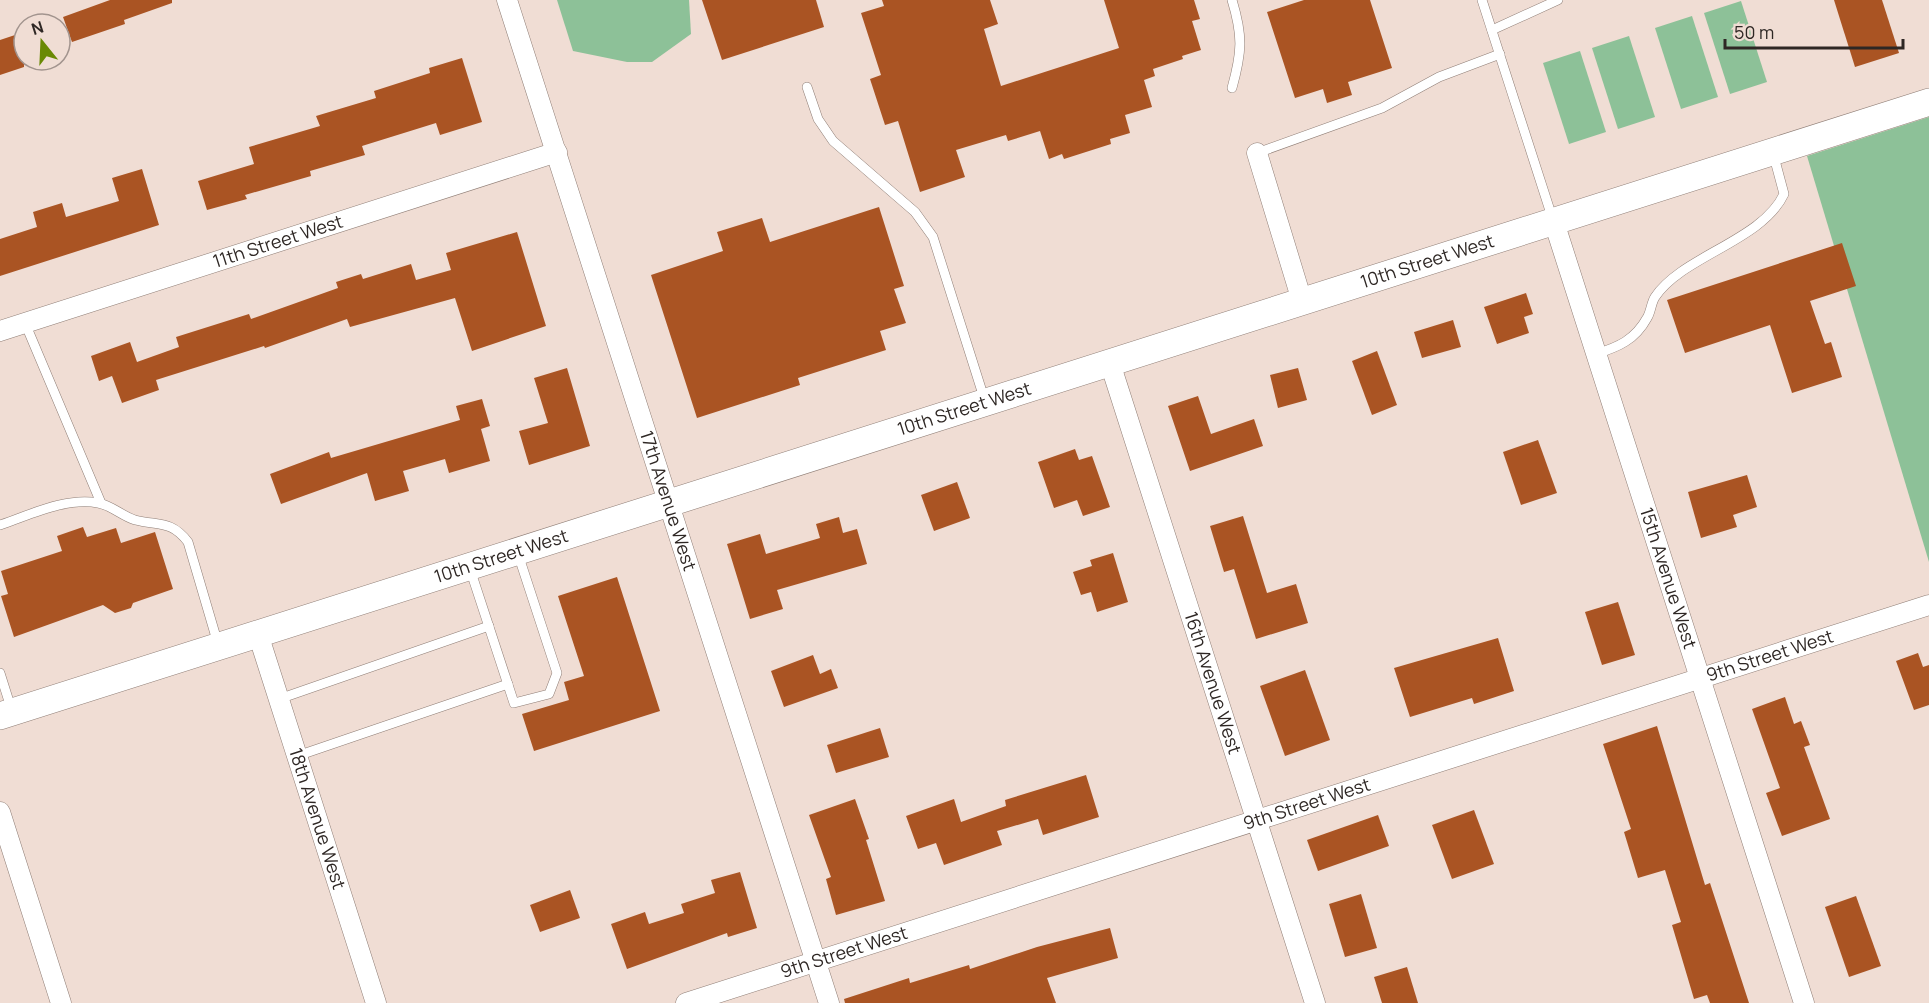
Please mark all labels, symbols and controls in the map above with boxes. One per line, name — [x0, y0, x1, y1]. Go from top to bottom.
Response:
north arrow — [12, 12, 72, 72]
scale bar — [1725, 12, 1904, 50]
text: N — [28, 15, 46, 40]
text: 50 m — [1734, 20, 1774, 44]
street label: 11th Street West — [210, 209, 346, 273]
street label: 10th Street West — [1357, 228, 1497, 293]
street label: 10th Street West — [894, 376, 1034, 441]
street label: 17th Avenue West — [635, 427, 702, 574]
street label: 15th Avenue West — [1635, 504, 1703, 652]
street label: 10th Street West — [431, 523, 571, 588]
street label: 16th Avenue West — [1179, 609, 1247, 757]
street label: 9th Street West — [1703, 623, 1836, 687]
street label: 18th Avenue West — [284, 745, 352, 892]
street label: 9th Street West — [1240, 772, 1373, 835]
street label: 9th Street West — [777, 920, 910, 983]

